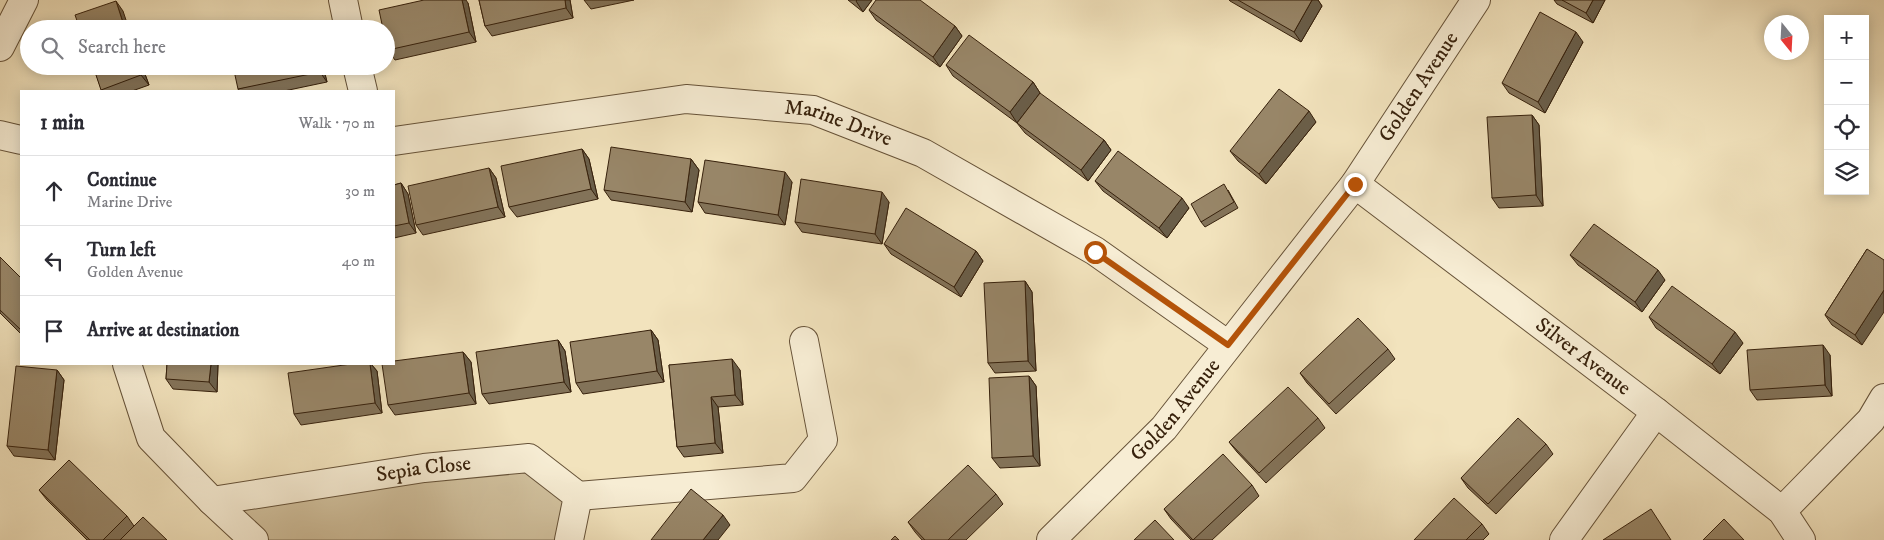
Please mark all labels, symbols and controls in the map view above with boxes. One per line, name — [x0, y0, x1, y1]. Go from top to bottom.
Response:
north arrow — [1764, 15, 1809, 60]
map controls — [1824, 15, 1869, 195]
button: + — [1824, 15, 1869, 60]
search box — [20, 20, 395, 75]
street label: Golden Avenue — [1373, 27, 1465, 147]
icon: search — [38, 34, 66, 62]
text: Search here — [78, 36, 166, 59]
button: − — [1824, 60, 1869, 105]
street label: Marine Drive — [783, 95, 896, 153]
button: locate — [1824, 105, 1869, 150]
text: 1 min — [40, 110, 84, 136]
text: Walk · 70 m — [299, 113, 375, 133]
button: layers — [1824, 150, 1869, 195]
text: Continue — [87, 169, 157, 192]
route end — [1344, 173, 1367, 196]
icon: ahead — [40, 177, 68, 205]
text: 30 m — [345, 181, 375, 201]
text: Marine Drive — [87, 192, 172, 212]
text: Turn left — [87, 239, 156, 262]
route start — [1084, 241, 1107, 264]
icon: left — [40, 247, 68, 275]
text: 40 m — [342, 251, 375, 271]
text: Golden Avenue — [87, 262, 183, 282]
street label: Silver Avenue — [1530, 312, 1636, 401]
icon: arrive — [40, 317, 68, 345]
text: Arrive at destination — [87, 319, 239, 342]
street label: Golden Avenue — [1125, 354, 1226, 467]
street label: Sepia Close — [374, 451, 472, 488]

